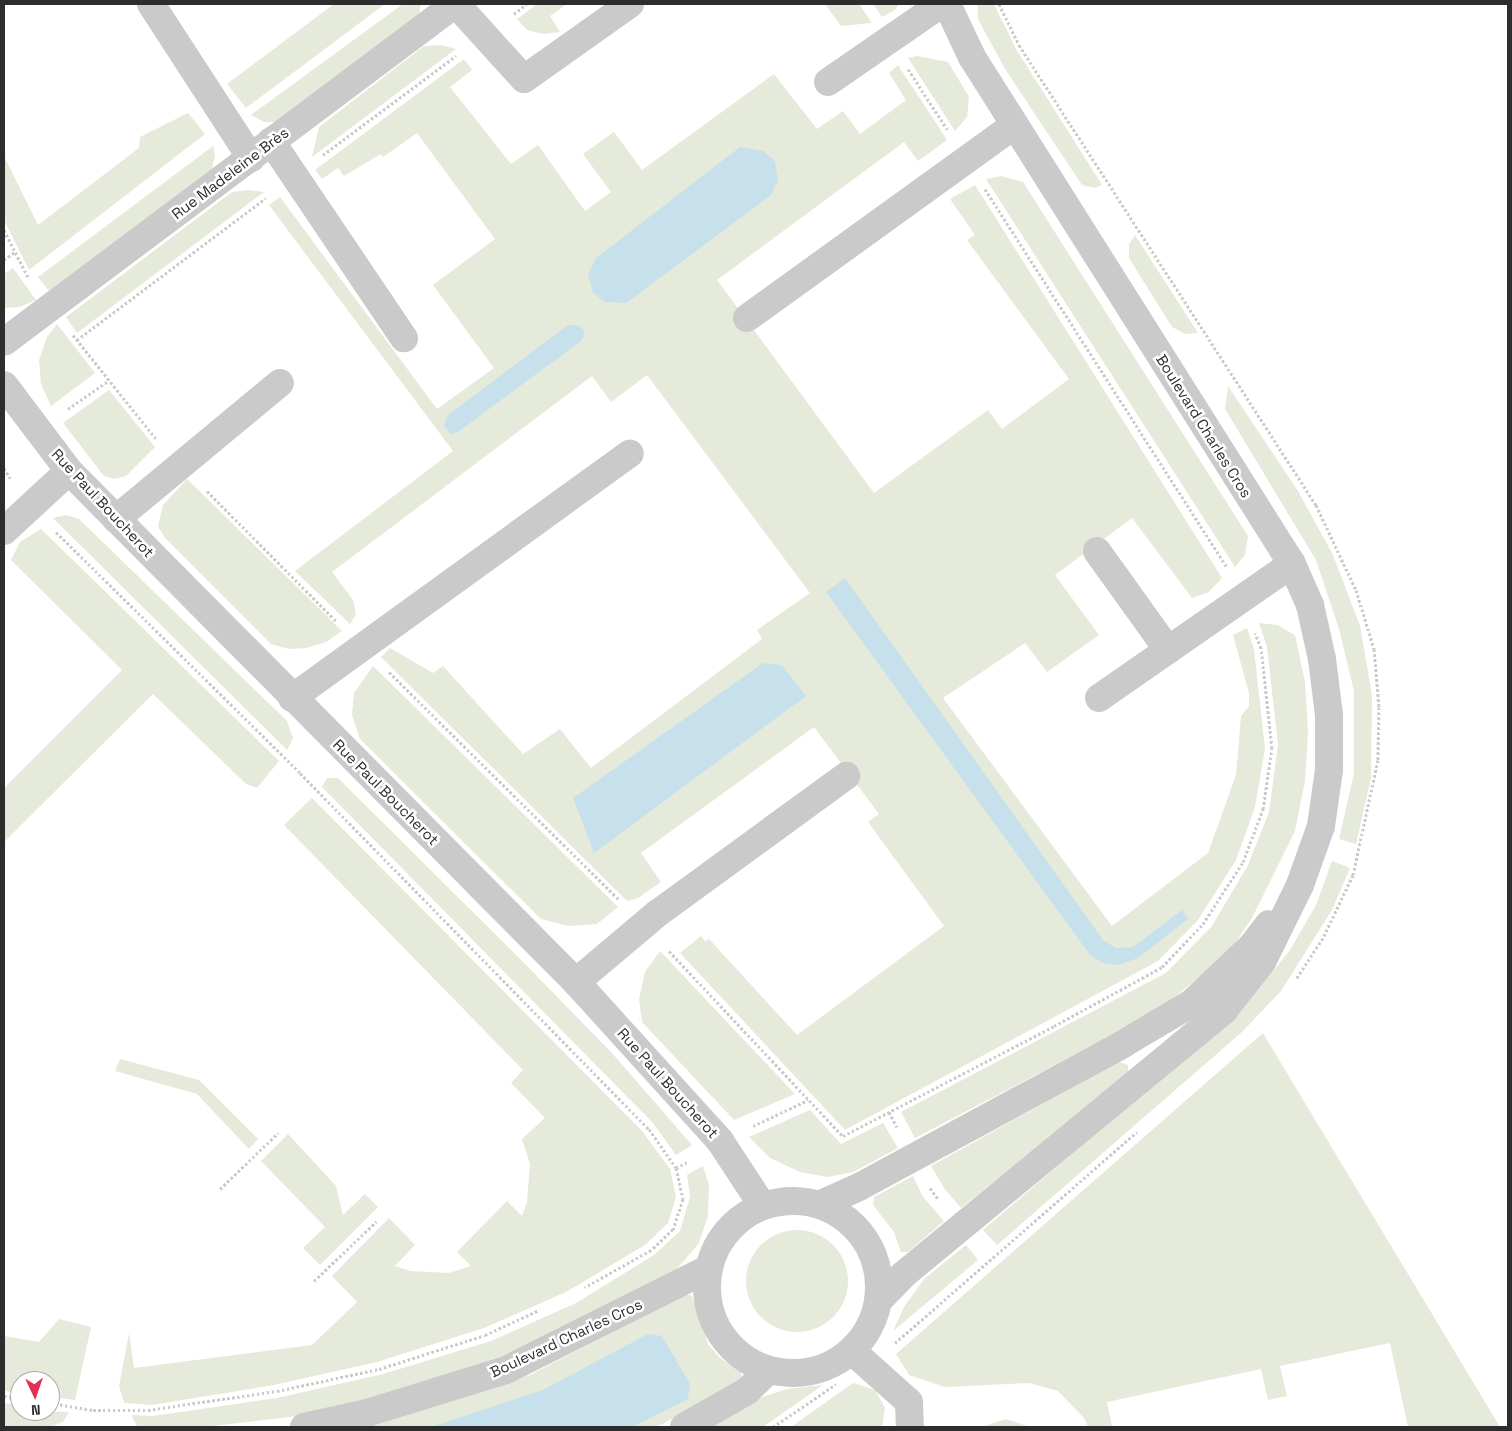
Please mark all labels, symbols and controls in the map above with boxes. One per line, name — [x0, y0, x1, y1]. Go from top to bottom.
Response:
street label: Rue Madeleine Brès — [168, 123, 292, 223]
street label: Boulevard Charles Cros — [1152, 351, 1256, 501]
street label: Rue Paul Boucherot — [48, 445, 158, 561]
street label: Rue Paul Boucherot — [329, 735, 443, 849]
street label: Rue Paul Boucherot — [614, 1024, 722, 1142]
street label: Boulevard Charles Cros — [487, 1295, 645, 1381]
north arrow — [10, 1371, 60, 1421]
text: N — [31, 1401, 41, 1419]

